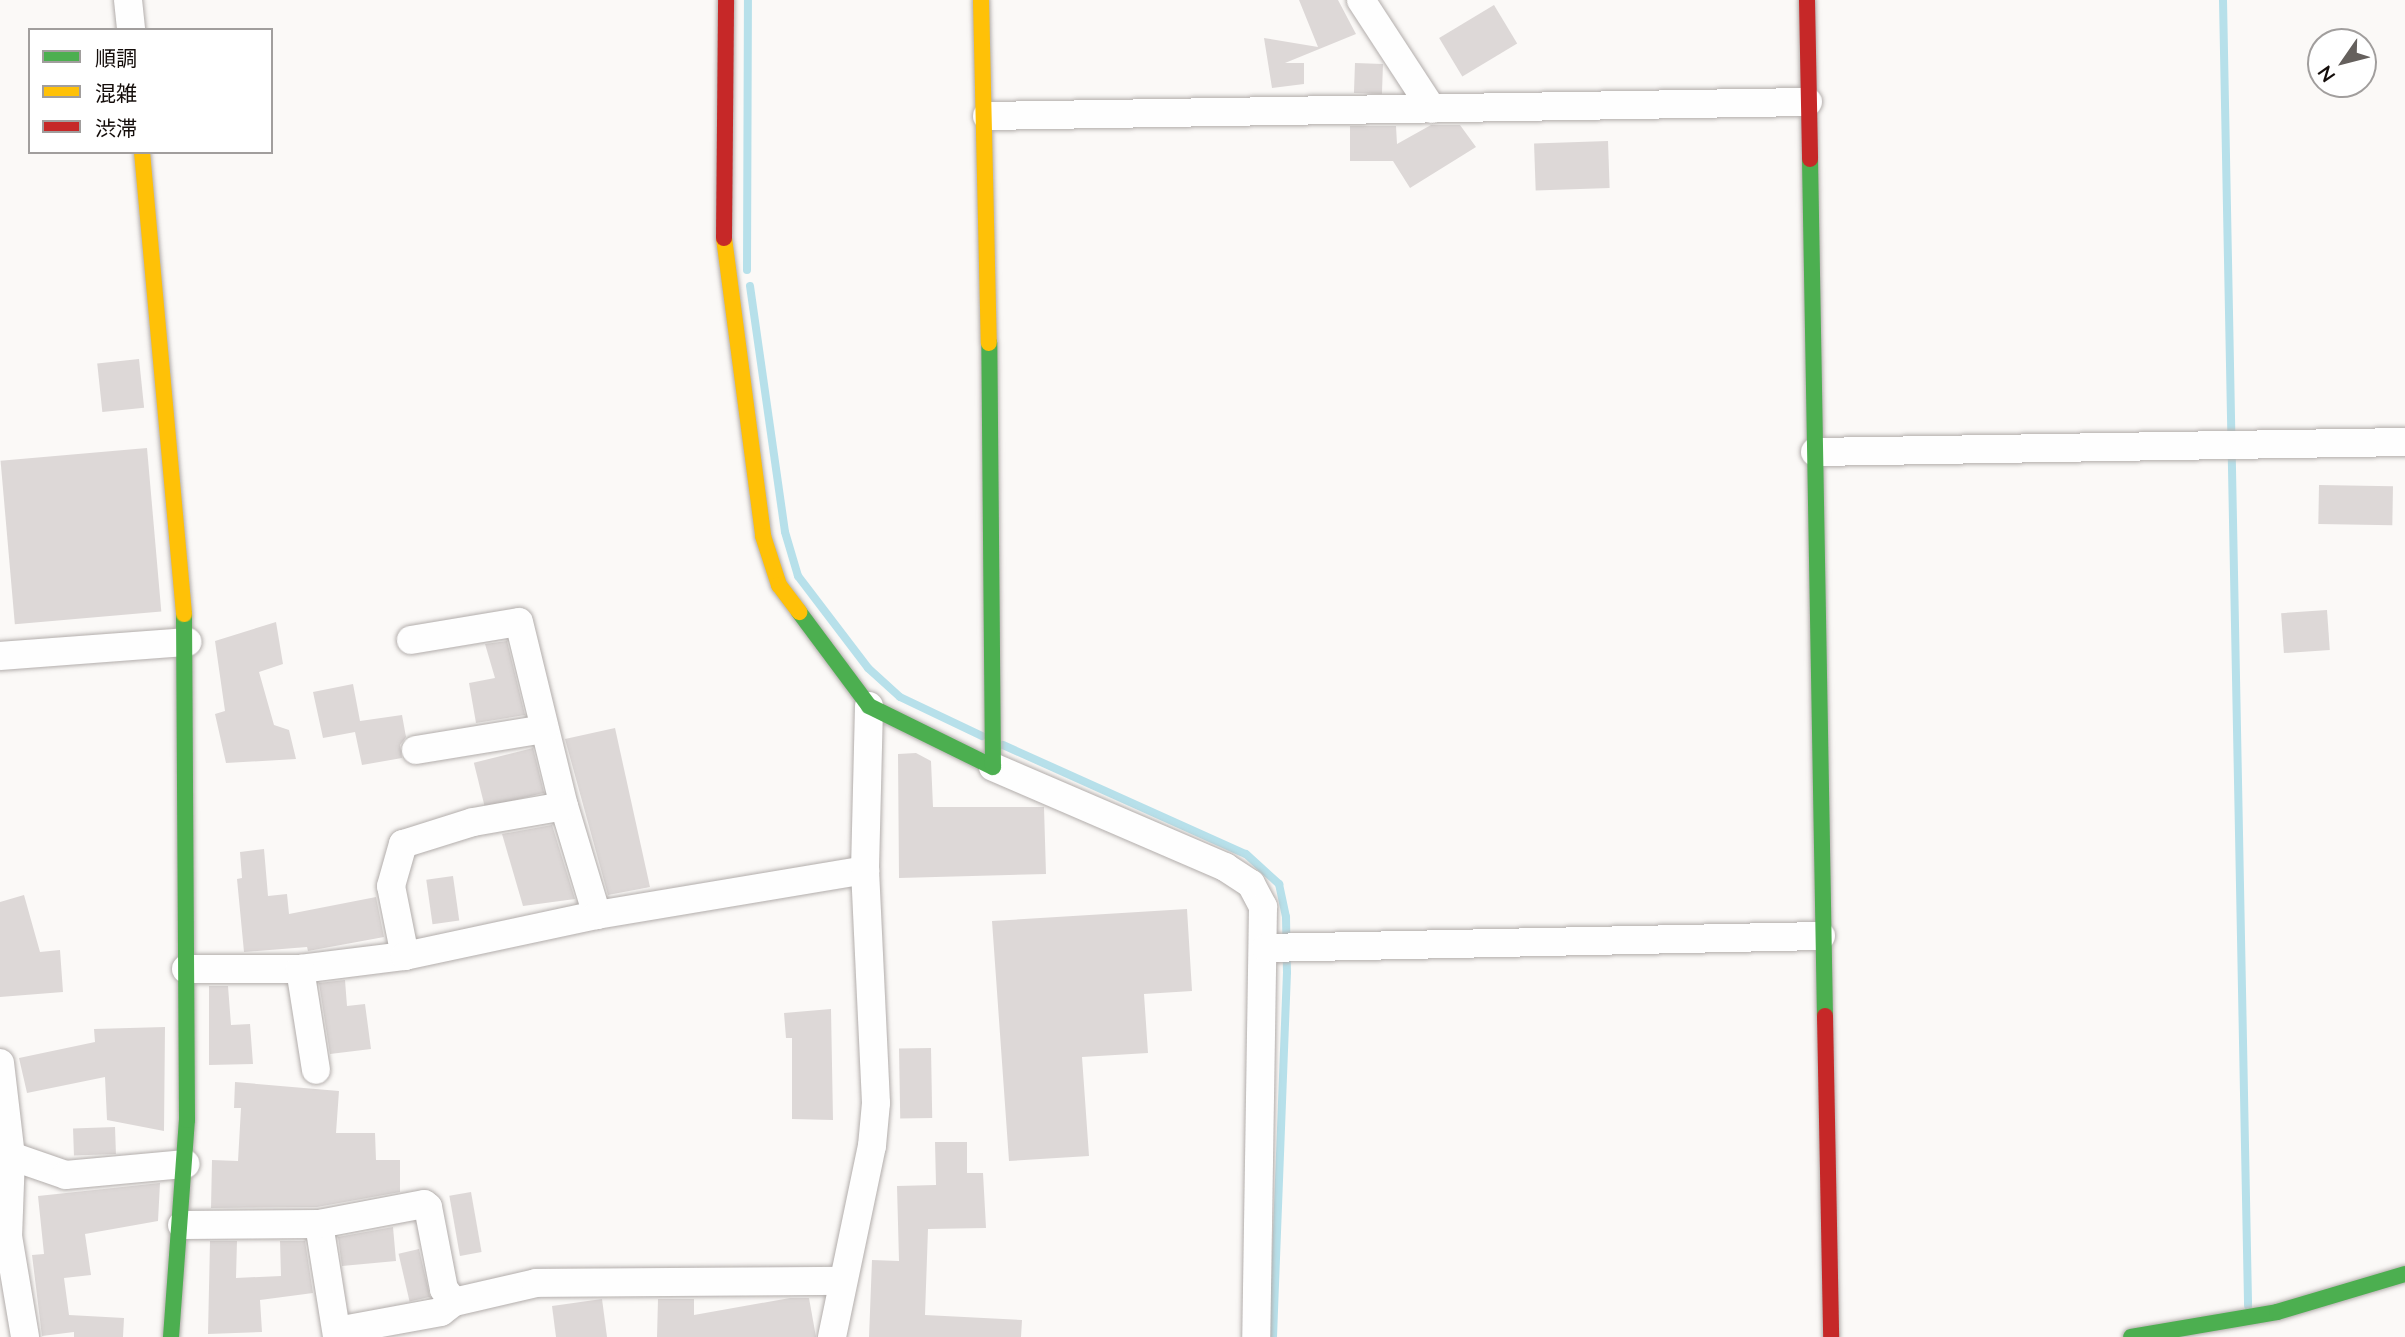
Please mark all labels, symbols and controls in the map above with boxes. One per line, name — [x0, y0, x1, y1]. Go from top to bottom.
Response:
legend — [28, 28, 273, 154]
north arrow — [2307, 28, 2377, 98]
text: 順調 — [95, 45, 137, 70]
text: N — [2312, 62, 2340, 87]
text: 混雑 — [95, 80, 137, 105]
text: 渋滞 — [95, 115, 137, 140]

